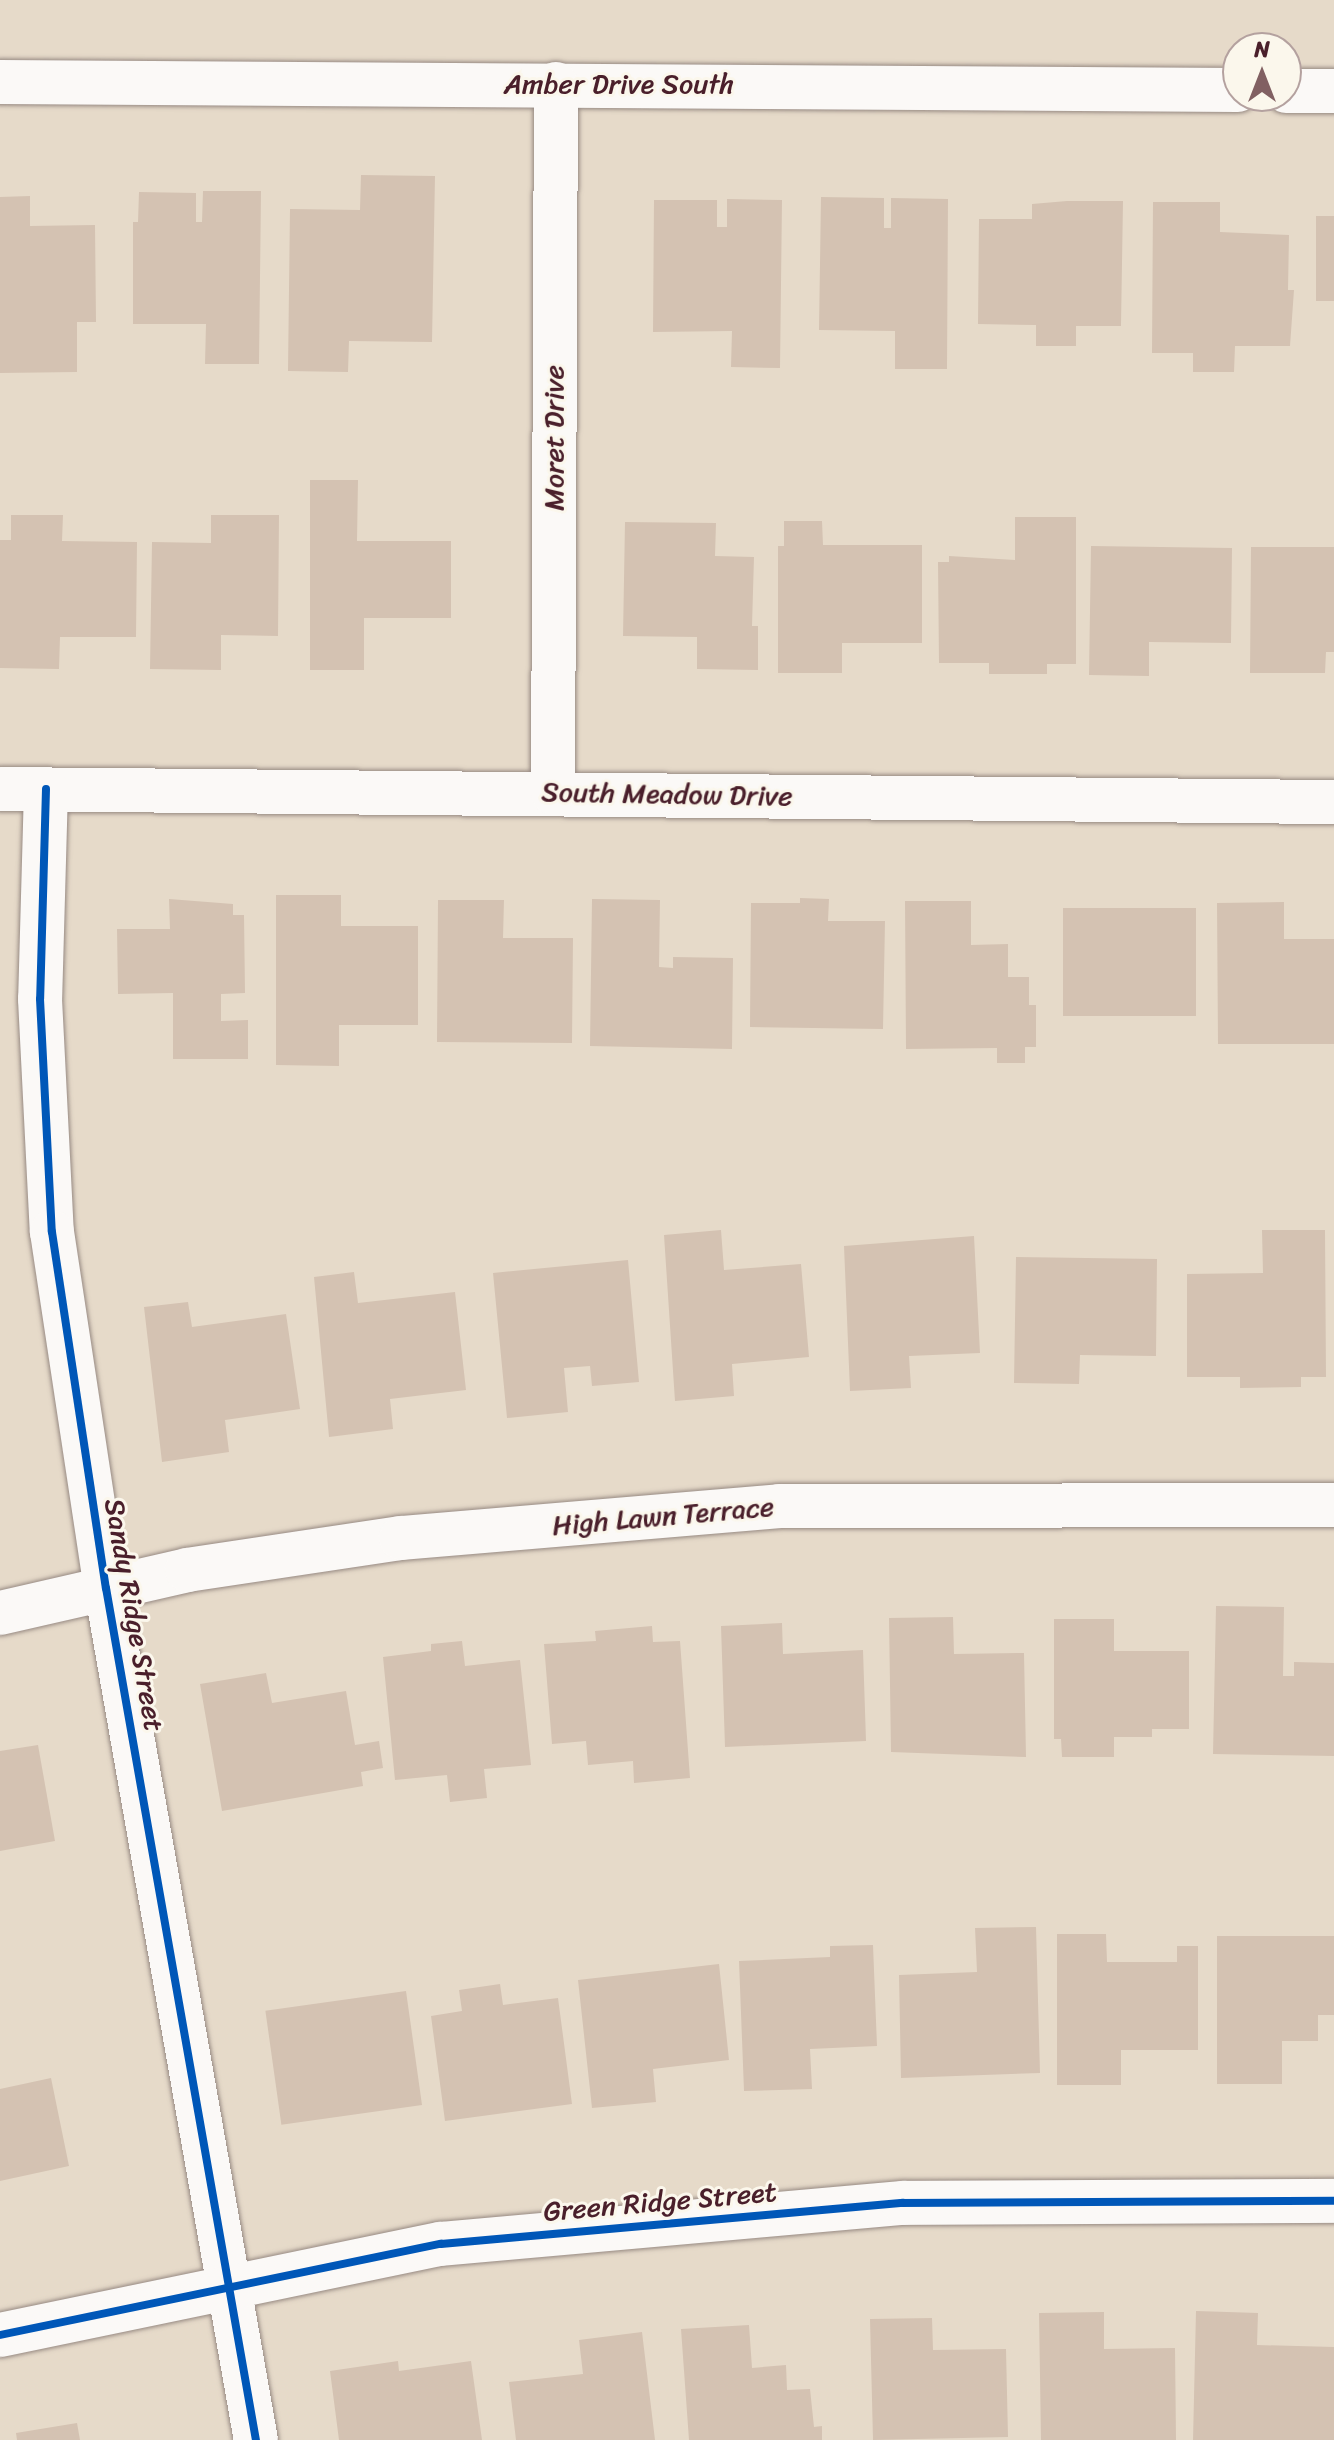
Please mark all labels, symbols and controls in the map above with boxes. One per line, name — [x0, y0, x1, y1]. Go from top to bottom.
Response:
text: N — [1254, 30, 1270, 69]
north arrow — [1222, 32, 1302, 112]
street label: Amber Drive South — [503, 67, 735, 101]
street label: Moret Drive — [537, 365, 571, 511]
street label: South Meadow Drive — [541, 775, 793, 813]
street label: High Lawn Terrace — [550, 1489, 776, 1543]
street label: Sandy Ridge Street — [97, 1494, 171, 1736]
street label: Green Ridge Street — [541, 2175, 779, 2229]

